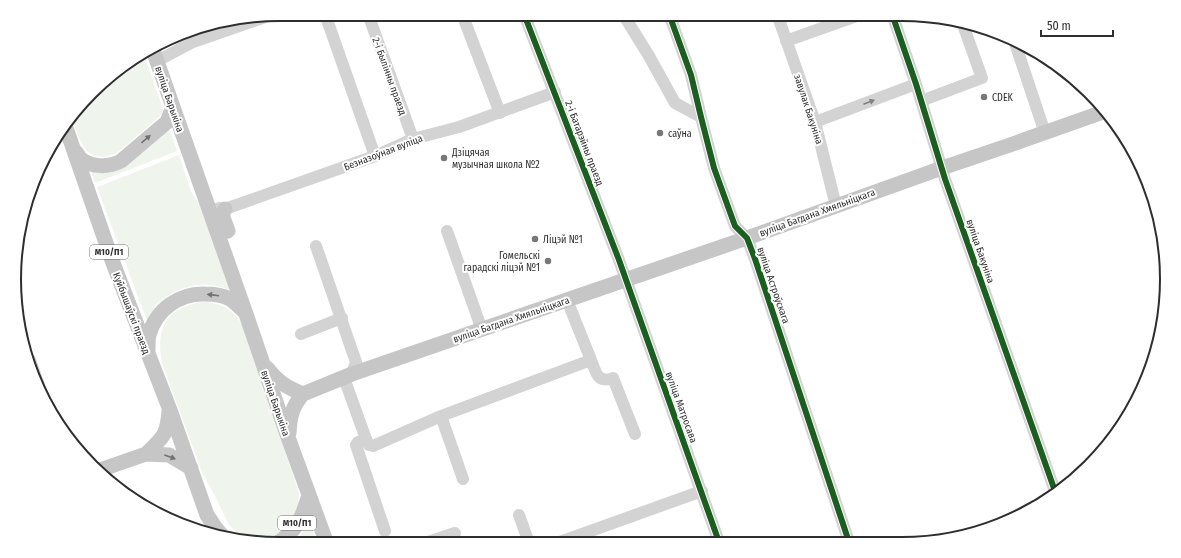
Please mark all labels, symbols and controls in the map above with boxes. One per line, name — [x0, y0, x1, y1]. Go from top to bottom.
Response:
scale bar — [1041, 12, 1113, 38]
text: 50 m — [1047, 19, 1071, 33]
street label: 2-і Былінны праезд — [369, 36, 410, 117]
street label: вуліца Барыкіна — [152, 64, 187, 134]
street label: завулак Бакуніна — [791, 72, 826, 146]
marker: CDEK — [979, 92, 989, 102]
place label: CDEK — [992, 92, 1014, 104]
one-way arrow — [863, 98, 875, 104]
street label: 2-і Батарэйны праезд — [562, 99, 607, 188]
marker: саўна — [655, 128, 665, 138]
place label: саўна — [668, 128, 692, 140]
street label: Безназоўная вуліца — [342, 131, 424, 173]
one-way arrow — [141, 135, 152, 144]
place label: Дзіцячая музычная школа №2 — [451, 146, 540, 171]
marker: Дзіцячая музычная школа №2 — [439, 153, 449, 163]
street label: вуліца Багдана Хмяльніцкага — [758, 185, 877, 239]
street label: вуліца Бакуніна — [964, 217, 998, 285]
place label: Ліцэй №1 — [543, 233, 583, 246]
marker: Ліцэй №1 — [530, 234, 540, 244]
road number: М10/П1 — [90, 245, 128, 259]
street label: вуліца Астроўскага — [754, 245, 793, 325]
place label: Гомельскі гарадскі ліцэй №1 — [464, 249, 540, 274]
marker: Гомельскі гарадскі ліцэй №1 — [543, 256, 553, 266]
street label: Куйбышаўскі праезд — [110, 270, 153, 356]
one-way arrow — [207, 292, 220, 298]
street label: вуліца Багдана Хмяльніцкага — [451, 293, 571, 346]
street label: вуліца Барыкіна — [258, 368, 293, 438]
street label: вуліца Матросава — [663, 370, 700, 445]
one-way arrow — [164, 454, 176, 460]
road number: М10/П1 — [278, 516, 316, 530]

